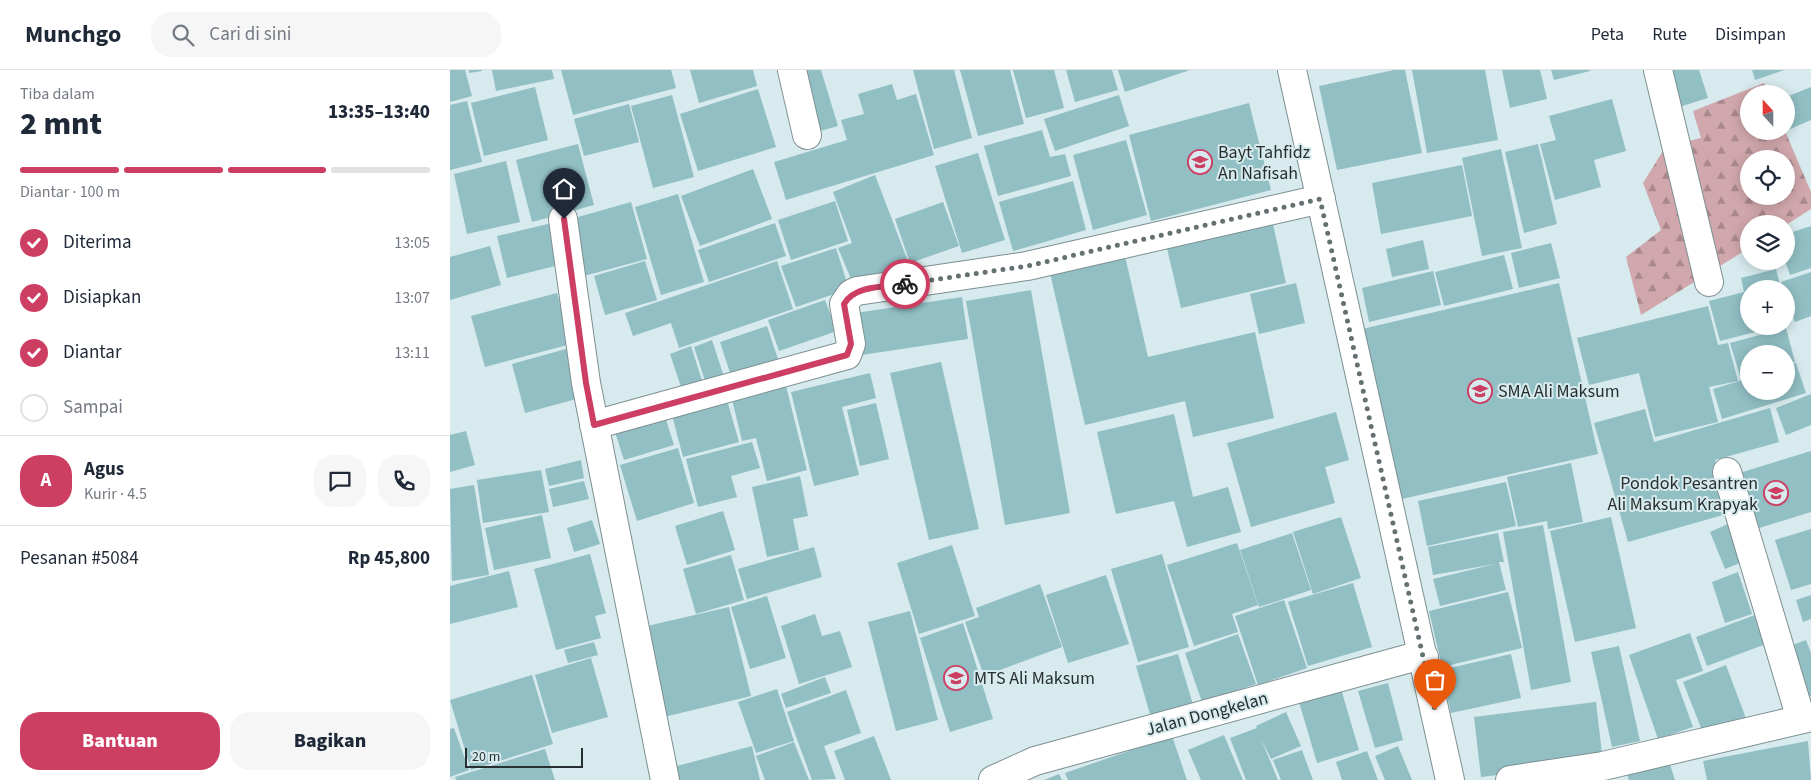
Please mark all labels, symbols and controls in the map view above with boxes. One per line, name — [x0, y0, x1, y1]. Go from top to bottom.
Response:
search box — [151, 12, 501, 57]
text: Munchgo — [25, 17, 121, 52]
icon: search — [169, 21, 197, 49]
text: Cari di sini — [209, 21, 292, 48]
text: Peta — [1591, 22, 1624, 47]
text: Rute — [1652, 22, 1687, 47]
text: Disimpan — [1715, 22, 1786, 47]
text: Tiba dalam — [20, 83, 95, 105]
north arrow — [1740, 85, 1795, 140]
map controls — [1740, 85, 1795, 400]
text: 13:35–13:40 — [328, 99, 430, 126]
text: 2 mnt — [20, 101, 102, 147]
place label: Bayt Tahfidz An Nafisah — [1218, 140, 1311, 186]
school or university icon: Bayt Tahfidz An Nafisah — [1187, 149, 1213, 175]
button: locate — [1740, 150, 1795, 205]
pin — [543, 168, 585, 219]
icon: home — [550, 175, 578, 203]
text: Diantar · 100 m — [20, 181, 120, 203]
button: layers — [1740, 215, 1795, 270]
icon: check — [20, 229, 48, 257]
text: Diterima — [63, 229, 132, 256]
text: 13:05 — [394, 232, 430, 254]
courier — [880, 259, 930, 309]
icon: bike — [891, 270, 919, 298]
button: + — [1740, 280, 1795, 335]
icon: check — [20, 284, 48, 312]
text: Disiapkan — [63, 284, 141, 311]
text: 13:07 — [394, 287, 430, 309]
icon: check — [20, 339, 48, 367]
text: Diantar — [63, 339, 122, 366]
text: 13:11 — [394, 342, 430, 364]
button: − — [1740, 345, 1795, 400]
school or university icon: SMA Ali Maksum — [1467, 378, 1493, 404]
place label: SMA Ali Maksum — [1498, 379, 1620, 404]
text: Sampai — [63, 394, 123, 421]
button: chat — [314, 455, 366, 507]
button: phone — [378, 455, 430, 507]
text: Agus — [84, 456, 124, 483]
text: A — [41, 467, 51, 494]
place label: Pondok Pesantren Ali Maksum Krapyak — [1607, 471, 1758, 517]
school or university icon: Pondok Pesantren Ali Maksum Krapyak — [1763, 480, 1789, 506]
text: Kurir · 4.5 — [84, 483, 147, 505]
text: Pesanan #5084 — [20, 545, 139, 572]
text: Rp 45,800 — [348, 545, 430, 572]
pin — [1414, 659, 1456, 710]
school or university icon: MTS Ali Maksum — [943, 665, 969, 691]
place label: MTS Ali Maksum — [974, 666, 1095, 691]
icon: bag — [1421, 666, 1449, 694]
street label: Jalan Dongkelan — [1143, 686, 1271, 742]
button: Bantuan — [20, 712, 220, 770]
button: Bagikan — [230, 712, 430, 770]
scale bar — [465, 745, 582, 768]
text: 20 m — [472, 747, 500, 767]

